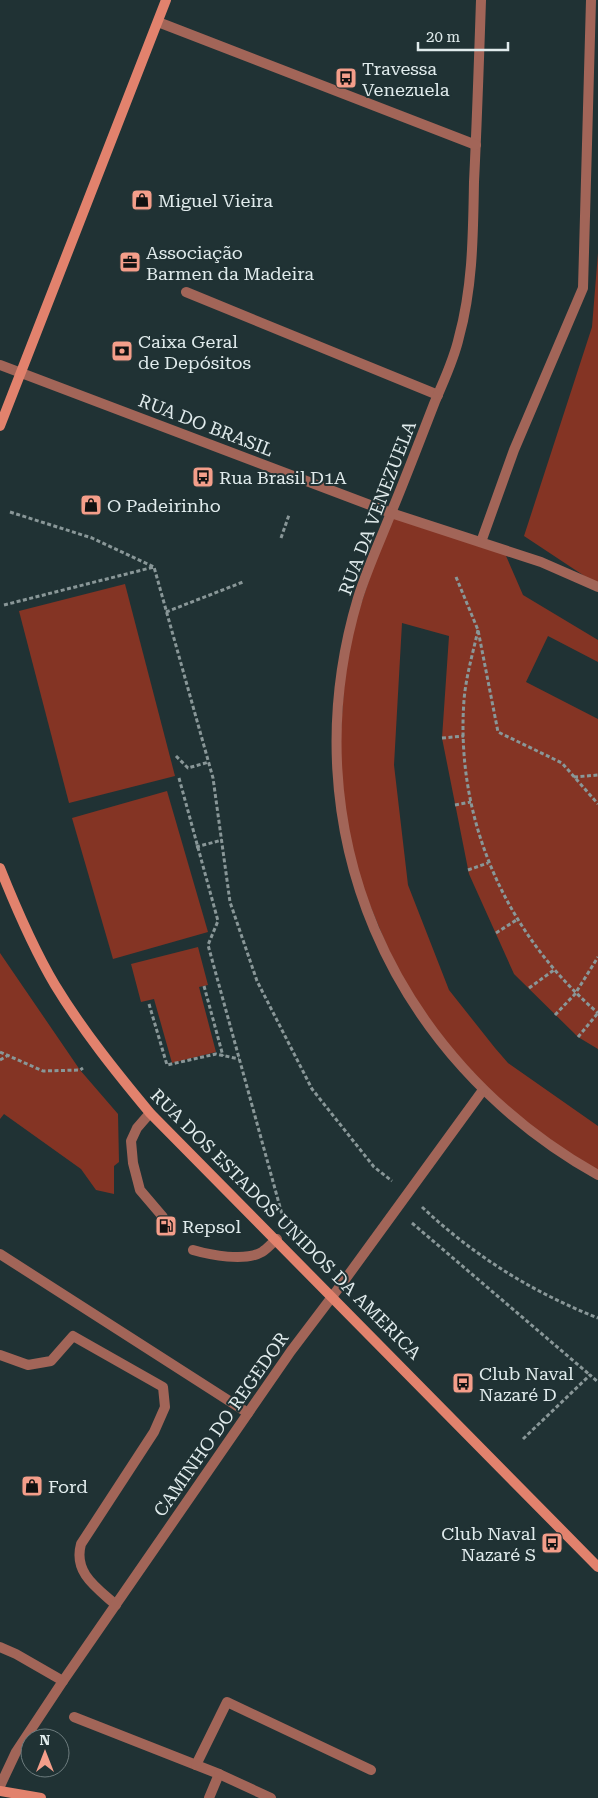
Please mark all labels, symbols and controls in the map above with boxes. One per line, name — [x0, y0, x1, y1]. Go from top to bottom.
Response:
scale bar — [418, 20, 508, 52]
text: 20 m — [426, 28, 461, 46]
place label: Travessa Venezuela — [362, 58, 450, 100]
bus stop icon: Travessa Venezuela — [334, 66, 358, 90]
shop icon: Miguel Vieira — [130, 188, 154, 212]
place label: Miguel Vieira — [158, 190, 273, 211]
place label: Associação Barmen da Madeira — [146, 242, 314, 284]
office icon: Associação Barmen da Madeira — [118, 250, 142, 274]
place label: Caixa Geral de Depósitos — [138, 331, 251, 373]
bank icon: Caixa Geral de Depósitos — [110, 339, 134, 363]
street label: RUA DO BRASIL — [136, 390, 276, 460]
street label: RUA DA VENEZUELA — [334, 418, 420, 598]
bus stop icon: Rua Brasil D1A — [191, 465, 215, 489]
place label: Rua Brasil D1A — [219, 467, 347, 488]
shop icon: O Padeirinho — [79, 493, 103, 517]
place label: O Padeirinho — [107, 495, 221, 516]
street label: RUA DOS ESTADOS UNIDOS DA AMERICA — [146, 1084, 426, 1364]
fuel station icon: Repsol — [154, 1214, 178, 1238]
place label: Repsol — [182, 1216, 241, 1237]
street label: CAMINHO DO REGEDOR — [149, 1327, 293, 1520]
place label: Club Naval Nazaré D — [479, 1363, 574, 1405]
bus stop icon: Club Naval Nazaré D — [451, 1371, 475, 1395]
shop icon: Ford — [20, 1474, 44, 1498]
place label: Ford — [48, 1476, 88, 1497]
place label: Club Naval Nazaré S — [441, 1523, 536, 1565]
bus stop icon: Club Naval Nazaré S — [540, 1531, 564, 1555]
north arrow — [20, 1728, 70, 1778]
text: N — [40, 1732, 51, 1748]

